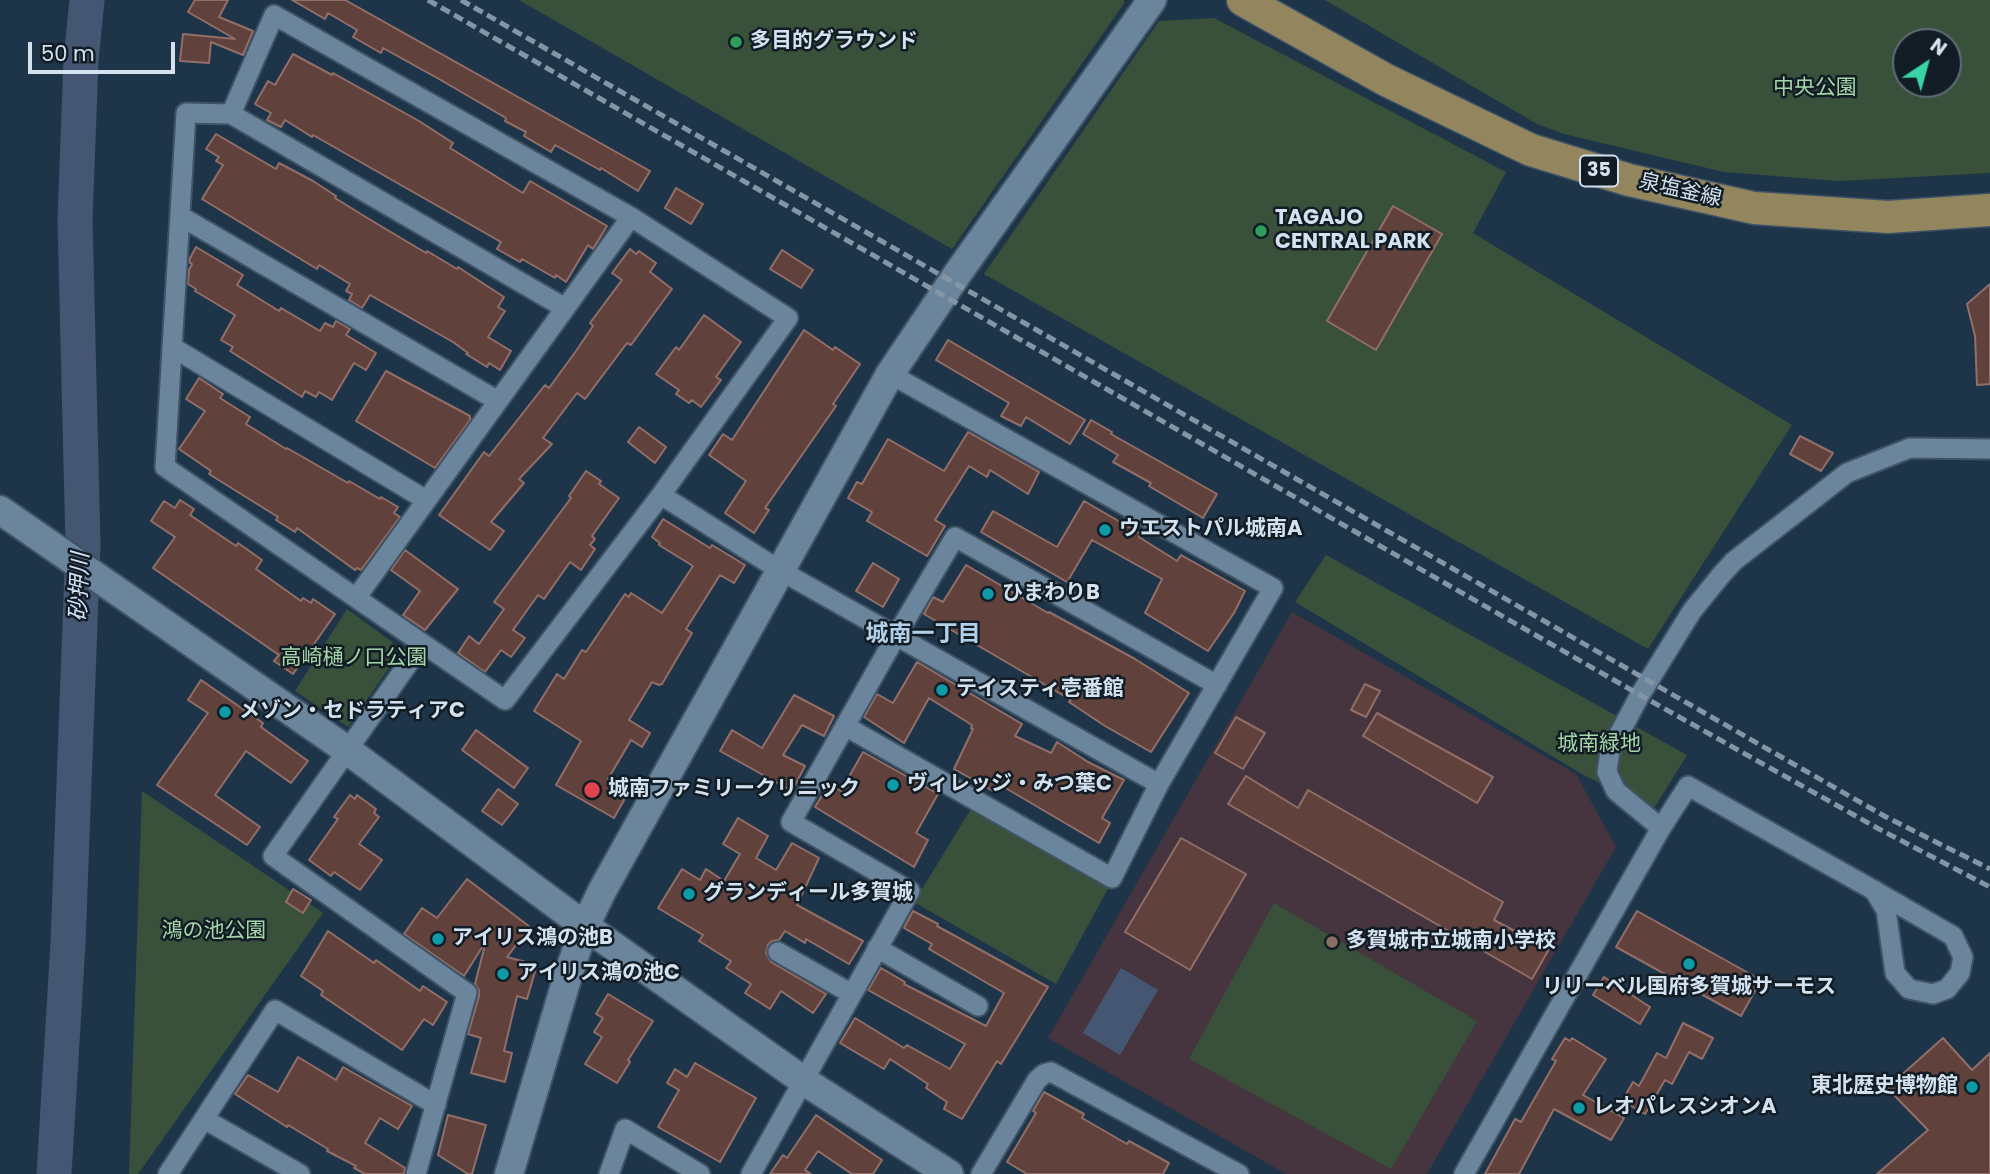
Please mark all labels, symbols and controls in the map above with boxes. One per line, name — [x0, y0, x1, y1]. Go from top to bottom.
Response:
scale bar — [32, 28, 178, 72]
north arrow — [1892, 28, 1962, 98]
place label: 多目的グラウンド — [750, 29, 918, 55]
text: N — [1925, 32, 1952, 62]
marker: 多目的グラウンド — [728, 34, 744, 50]
text: 50 m — [41, 39, 95, 68]
park label: 中央公園 — [1773, 76, 1857, 102]
road number: 35 — [1580, 155, 1618, 186]
street label: 泉塩釜線 — [1636, 169, 1724, 213]
place label: TAGAJO CENTRAL PARK — [1275, 206, 1431, 256]
marker: TAGAJO CENTRAL PARK — [1253, 223, 1269, 239]
place label: ウエストパル城南A — [1119, 517, 1302, 543]
marker: ウエストパル城南A — [1097, 522, 1113, 538]
water label: 砂押川 — [66, 552, 96, 622]
place label: ひまわりB — [1002, 581, 1100, 607]
marker: ひまわりB — [980, 586, 996, 602]
district label: 城南一丁目 — [866, 621, 980, 649]
park label: 高崎樋ノ口公園 — [281, 646, 427, 672]
place label: テイスティ壱番館 — [956, 677, 1124, 703]
marker: テイスティ壱番館 — [934, 682, 950, 698]
place label: メゾン・セドラティアC — [239, 699, 465, 725]
marker: メゾン・セドラティアC — [217, 704, 233, 720]
park label: 城南緑地 — [1557, 732, 1641, 758]
place label: ヴィレッジ・みつ葉C — [907, 772, 1112, 798]
place label: 城南ファミリークリニック — [608, 777, 860, 803]
marker: ヴィレッジ・みつ葉C — [885, 777, 901, 793]
marker: 城南ファミリークリニック — [582, 780, 602, 800]
place label: グランディール多賀城 — [703, 881, 913, 907]
marker: グランディール多賀城 — [681, 886, 697, 902]
park label: 鴻の池公園 — [162, 919, 266, 945]
place label: アイリス鴻の池B — [452, 926, 613, 952]
place label: 多賀城市立城南小学校 — [1346, 929, 1556, 955]
marker: アイリス鴻の池B — [430, 931, 446, 947]
marker: 多賀城市立城南小学校 — [1324, 934, 1340, 950]
marker: リリーベル国府多賀城サーモス — [1681, 956, 1697, 972]
place label: アイリス鴻の池C — [517, 961, 680, 987]
marker: アイリス鴻の池C — [495, 966, 511, 982]
place label: リリーベル国府多賀城サーモス — [1542, 975, 1836, 1001]
place label: 東北歴史博物館 — [1811, 1074, 1958, 1100]
marker: 東北歴史博物館 — [1964, 1079, 1980, 1095]
place label: レオパレスシオンA — [1593, 1095, 1776, 1121]
marker: レオパレスシオンA — [1571, 1100, 1587, 1116]

